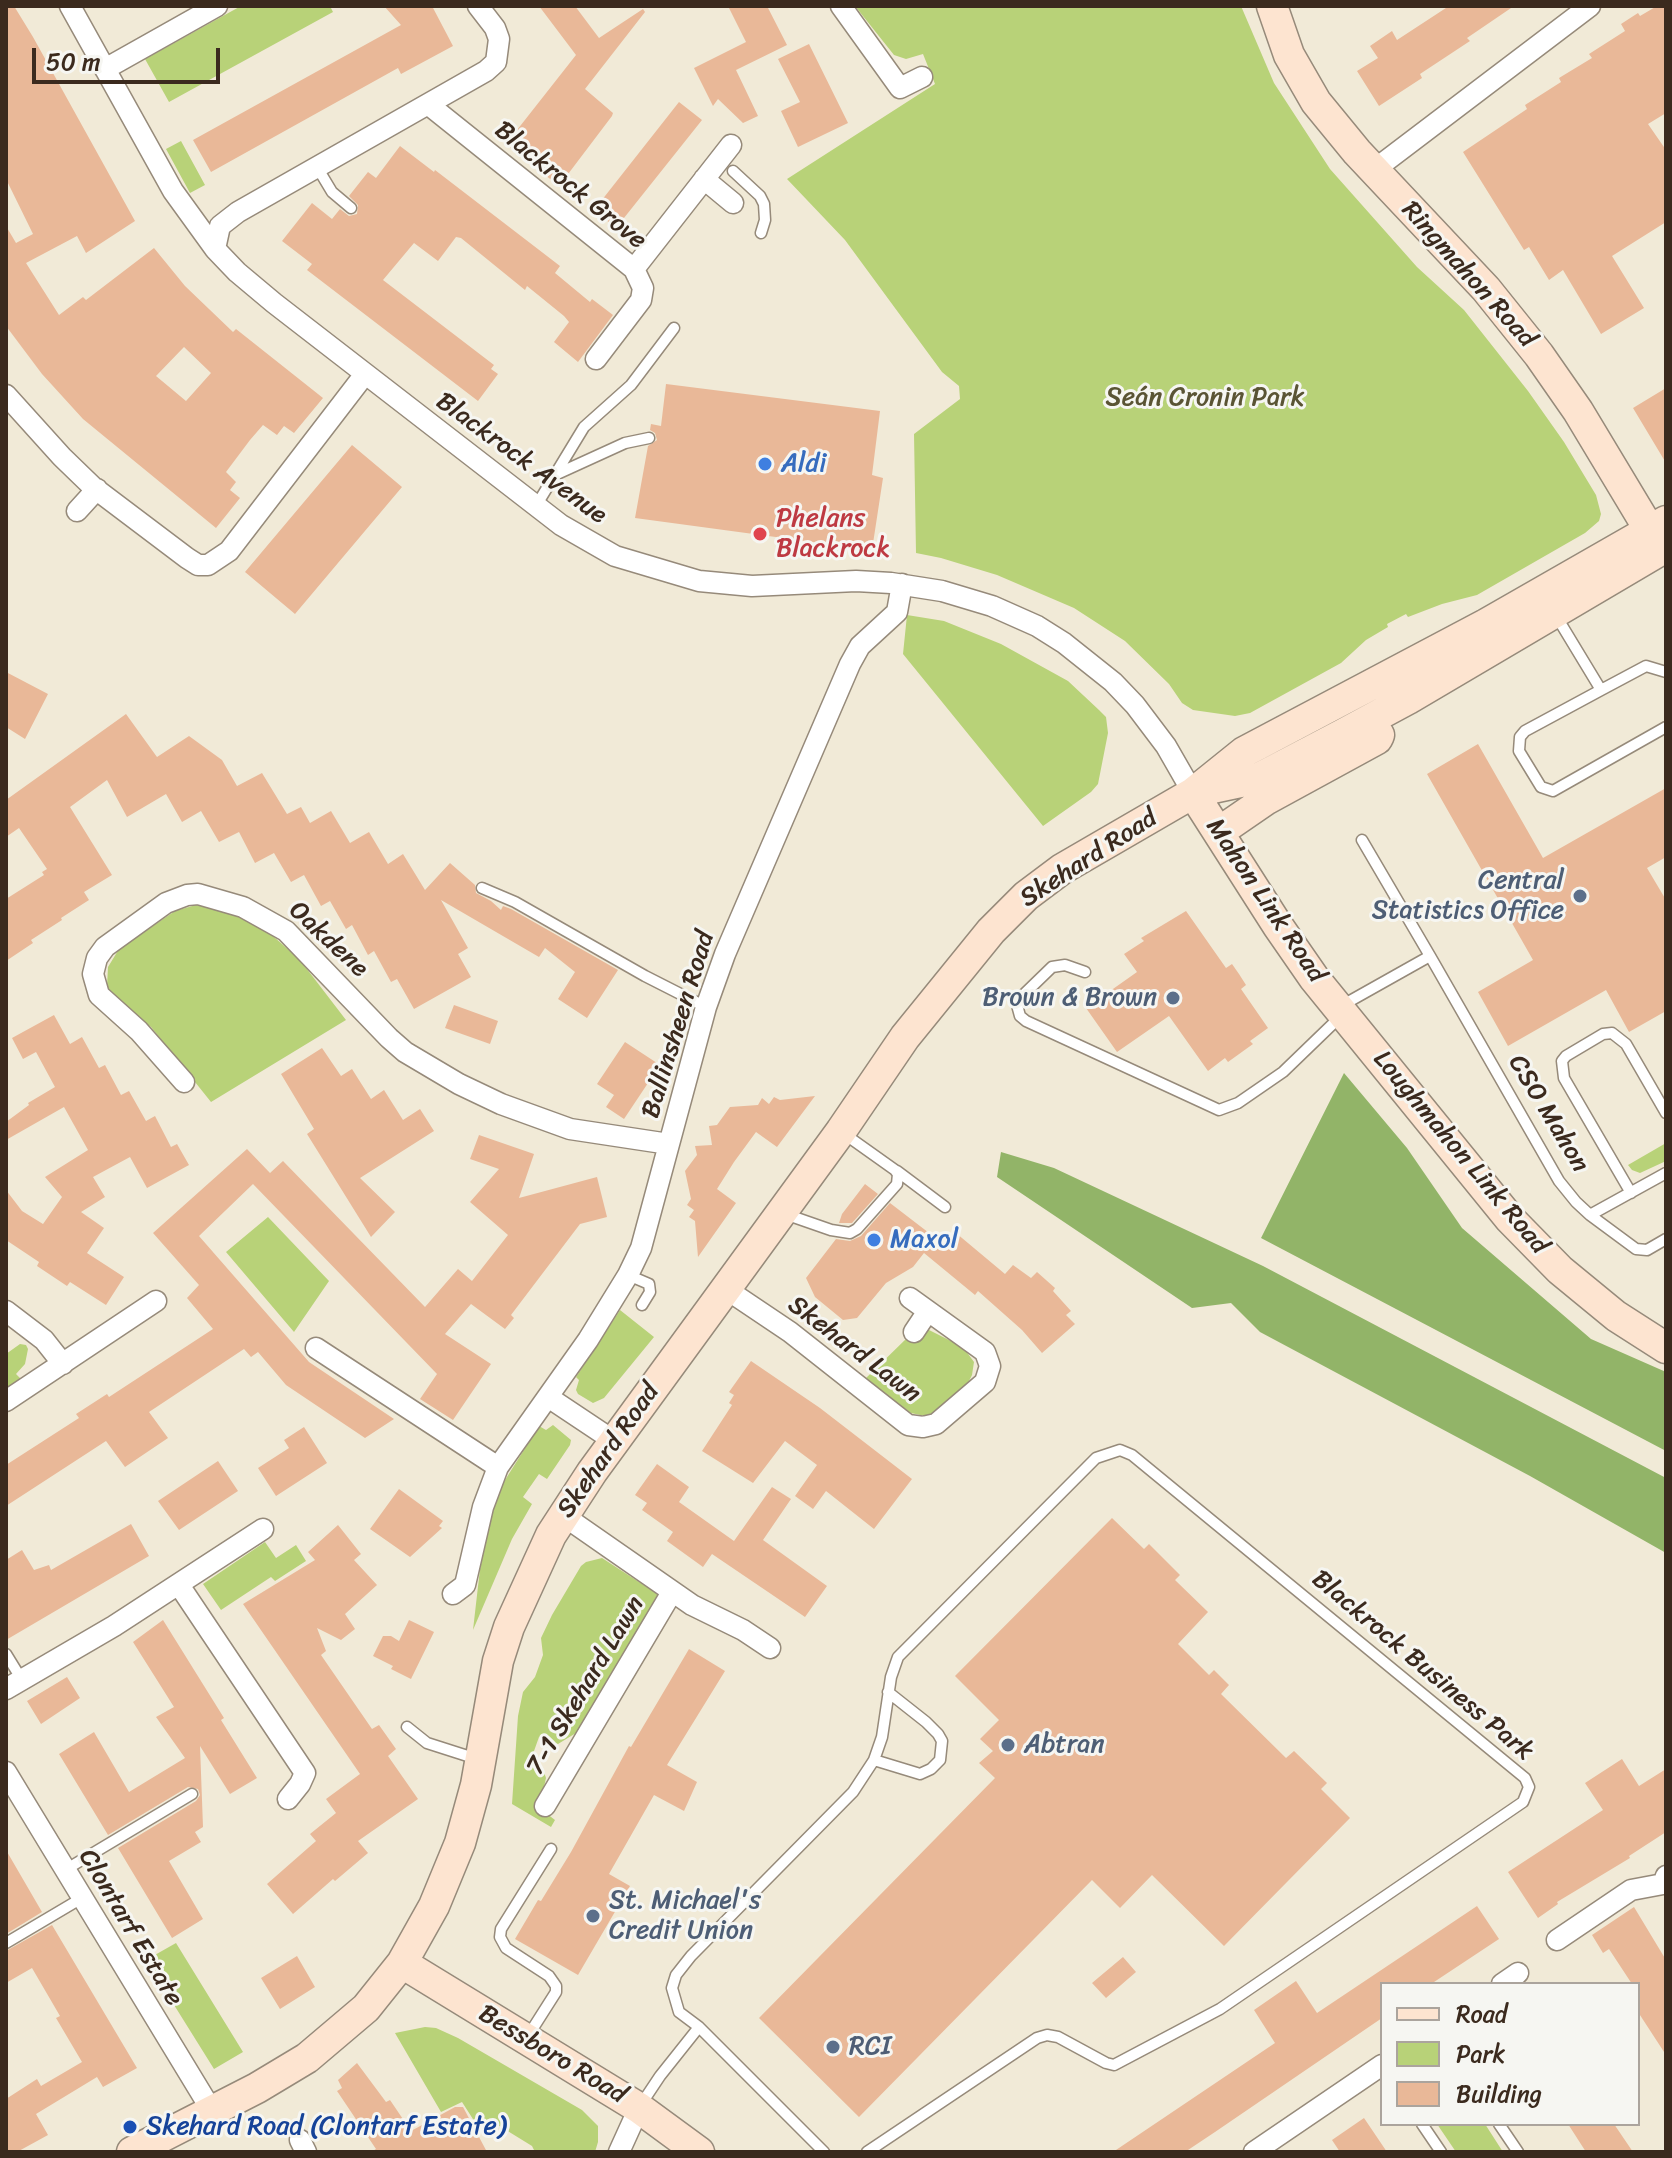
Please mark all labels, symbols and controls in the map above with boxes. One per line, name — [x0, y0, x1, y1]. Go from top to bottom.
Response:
scale bar — [36, 32, 224, 82]
text: 50 m — [46, 41, 101, 83]
street label: Blackrock Grove — [488, 115, 652, 257]
street label: Ringmahon Road — [1394, 195, 1542, 355]
park label: Seán Cronin Park — [1106, 382, 1304, 414]
street label: Blackrock Avenue — [429, 386, 613, 532]
place label: Aldi — [781, 448, 826, 480]
marker: Aldi — [756, 455, 774, 473]
place label: Phelans Blackrock — [776, 503, 890, 564]
marker: Phelans Blackrock — [751, 525, 769, 543]
street label: Skehard Road — [1015, 803, 1163, 915]
street label: Mahon Link Road — [1199, 813, 1331, 989]
place label: Central Statistics Office — [1372, 865, 1564, 926]
marker: Central Statistics Office — [1571, 887, 1589, 905]
street label: Oakdene — [282, 895, 374, 985]
street label: Ballinsheen Road — [636, 928, 722, 1122]
place label: Brown & Brown — [982, 982, 1157, 1014]
marker: Brown & Brown — [1164, 989, 1182, 1007]
street label: Loughmahon Link Road — [1366, 1045, 1554, 1261]
street label: CSO Mahon — [1501, 1050, 1595, 1178]
place label: Maxol — [890, 1224, 958, 1256]
marker: Maxol — [865, 1231, 883, 1249]
street label: Skehard Lawn — [781, 1290, 927, 1410]
street label: Skehard Road — [551, 1378, 667, 1524]
street label: Blackrock Business Park — [1305, 1564, 1539, 1768]
street label: 7-1 Skehard Lawn — [520, 1591, 652, 1781]
place label: Abtran — [1024, 1729, 1104, 1761]
marker: Abtran — [999, 1736, 1017, 1754]
street label: Clontarf Estate — [71, 1844, 189, 2012]
place label: St. Michael's Credit Union — [609, 1885, 761, 1946]
marker: St. Michael's Credit Union — [584, 1907, 602, 1925]
legend — [1380, 1982, 1640, 2126]
text: Road — [1456, 1993, 1507, 2035]
street label: Bessboro Road — [472, 1999, 632, 2111]
place label: RCI — [849, 2031, 891, 2063]
text: Park — [1456, 2033, 1505, 2075]
marker: RCI — [824, 2038, 842, 2056]
text: Building — [1456, 2073, 1542, 2115]
place label: Skehard Road (Clontarf Estate) — [146, 2111, 506, 2143]
marker: Skehard Road (Clontarf Estate) — [121, 2118, 139, 2136]

